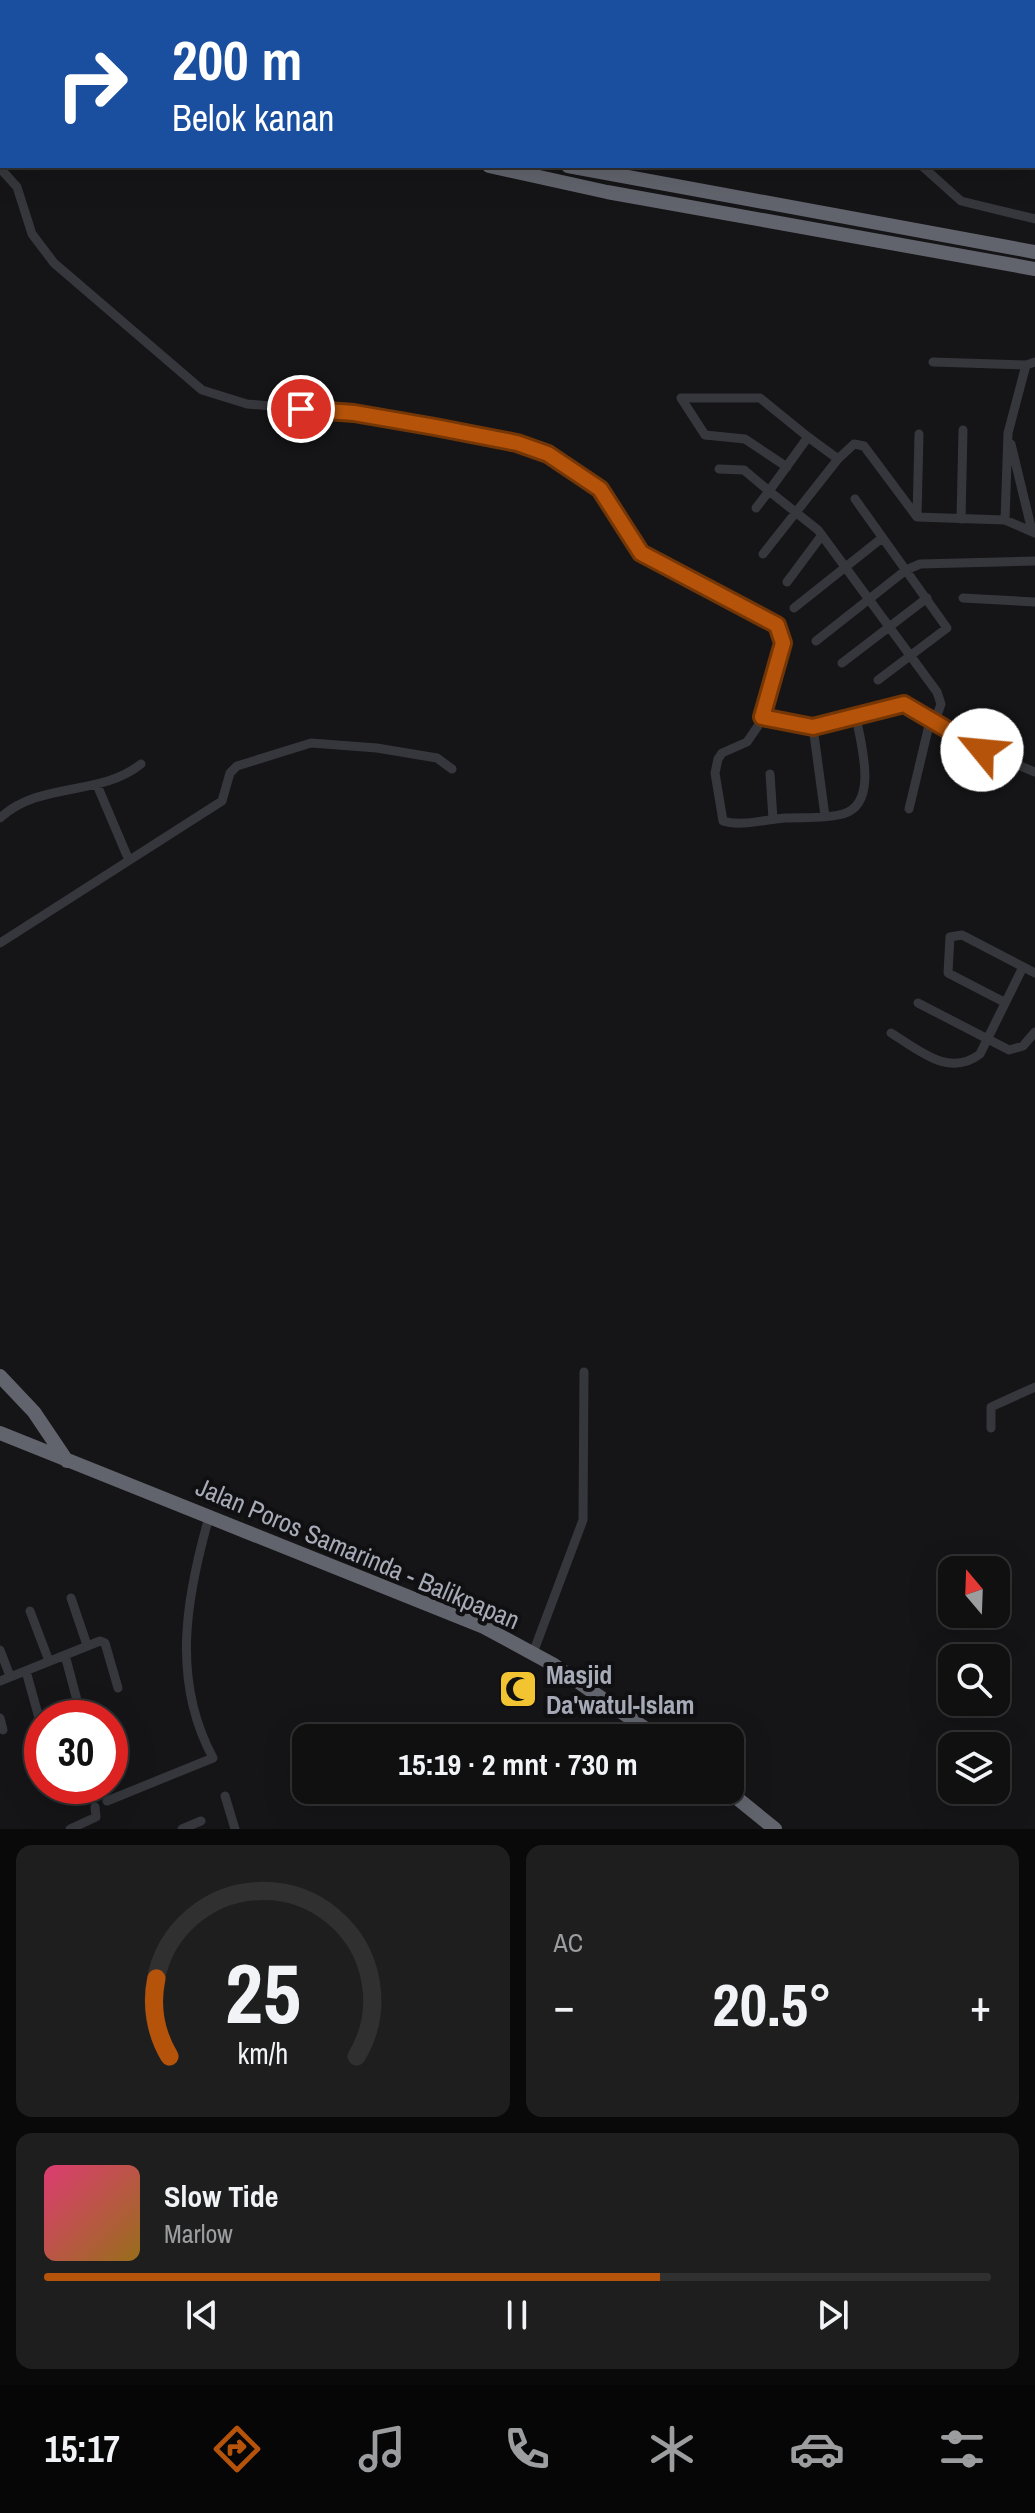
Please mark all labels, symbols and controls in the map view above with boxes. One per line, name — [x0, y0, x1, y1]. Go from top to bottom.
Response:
text: 200 m — [172, 22, 302, 97]
icon: right — [40, 32, 144, 136]
text: Belok kanan — [172, 94, 334, 142]
pin — [267, 375, 335, 443]
icon: arrive — [279, 387, 323, 431]
position arrow — [940, 708, 1024, 792]
street label: Jalan Poros Samarinda - Balikpapan — [191, 1469, 525, 1637]
north arrow — [938, 1556, 1010, 1628]
map controls — [938, 1556, 1010, 1804]
button: search — [938, 1644, 1010, 1716]
place label: Masjid Da'watul-Islam — [546, 1657, 694, 1722]
mosque icon: Masjid Da'watul-Islam — [497, 1668, 539, 1710]
speed limit sign: 30 — [24, 1700, 128, 1804]
button: layers — [938, 1732, 1010, 1804]
text: 15:19 · 2 mnt · 730 m — [398, 1744, 638, 1784]
text: AC — [554, 1925, 583, 1960]
text: 25 — [225, 1937, 301, 2049]
text: 20.5° — [712, 1964, 832, 2045]
text: − — [554, 1975, 575, 2035]
text: + — [970, 1975, 991, 2035]
text: km/h — [237, 2034, 288, 2073]
text: Slow Tide — [164, 2176, 278, 2216]
text: Marlow — [164, 2216, 233, 2251]
icon: previous — [180, 2293, 224, 2337]
icon: pause — [495, 2293, 539, 2337]
icon: next — [811, 2293, 855, 2337]
icon: directions — [209, 2421, 265, 2477]
icon: music — [354, 2421, 410, 2477]
icon: phone — [499, 2421, 555, 2477]
icon: climate — [644, 2421, 700, 2477]
icon: car — [789, 2421, 845, 2477]
icon: filters — [934, 2421, 990, 2477]
text: 15:17 — [45, 2425, 120, 2473]

